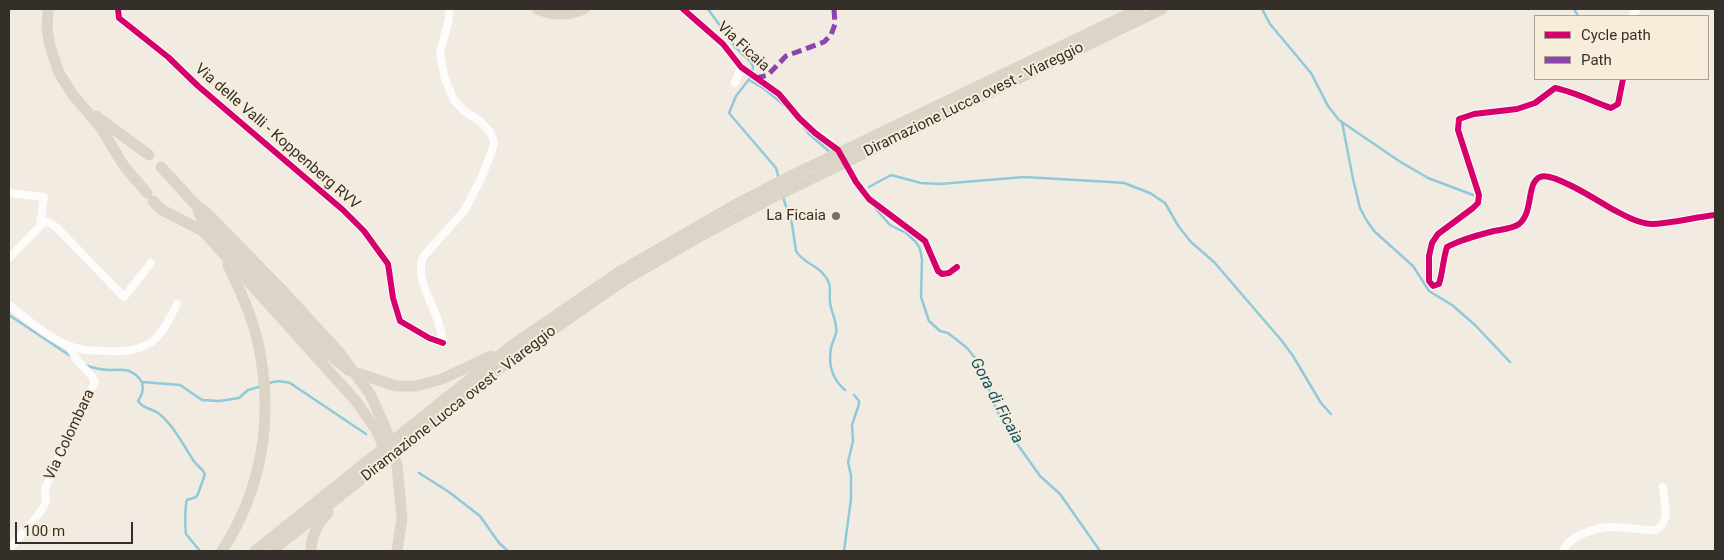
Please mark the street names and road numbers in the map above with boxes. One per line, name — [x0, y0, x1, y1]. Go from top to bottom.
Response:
street label: Via Ficaia — [713, 18, 773, 76]
street label: Diramazione Lucca ovest - Viareggio — [861, 39, 1087, 161]
street label: Via delle Valli - Koppenberg RVV — [191, 60, 363, 214]
street label: Diramazione Lucca ovest - Viareggio — [358, 322, 560, 486]
street label: Via Colombara — [41, 387, 99, 483]

